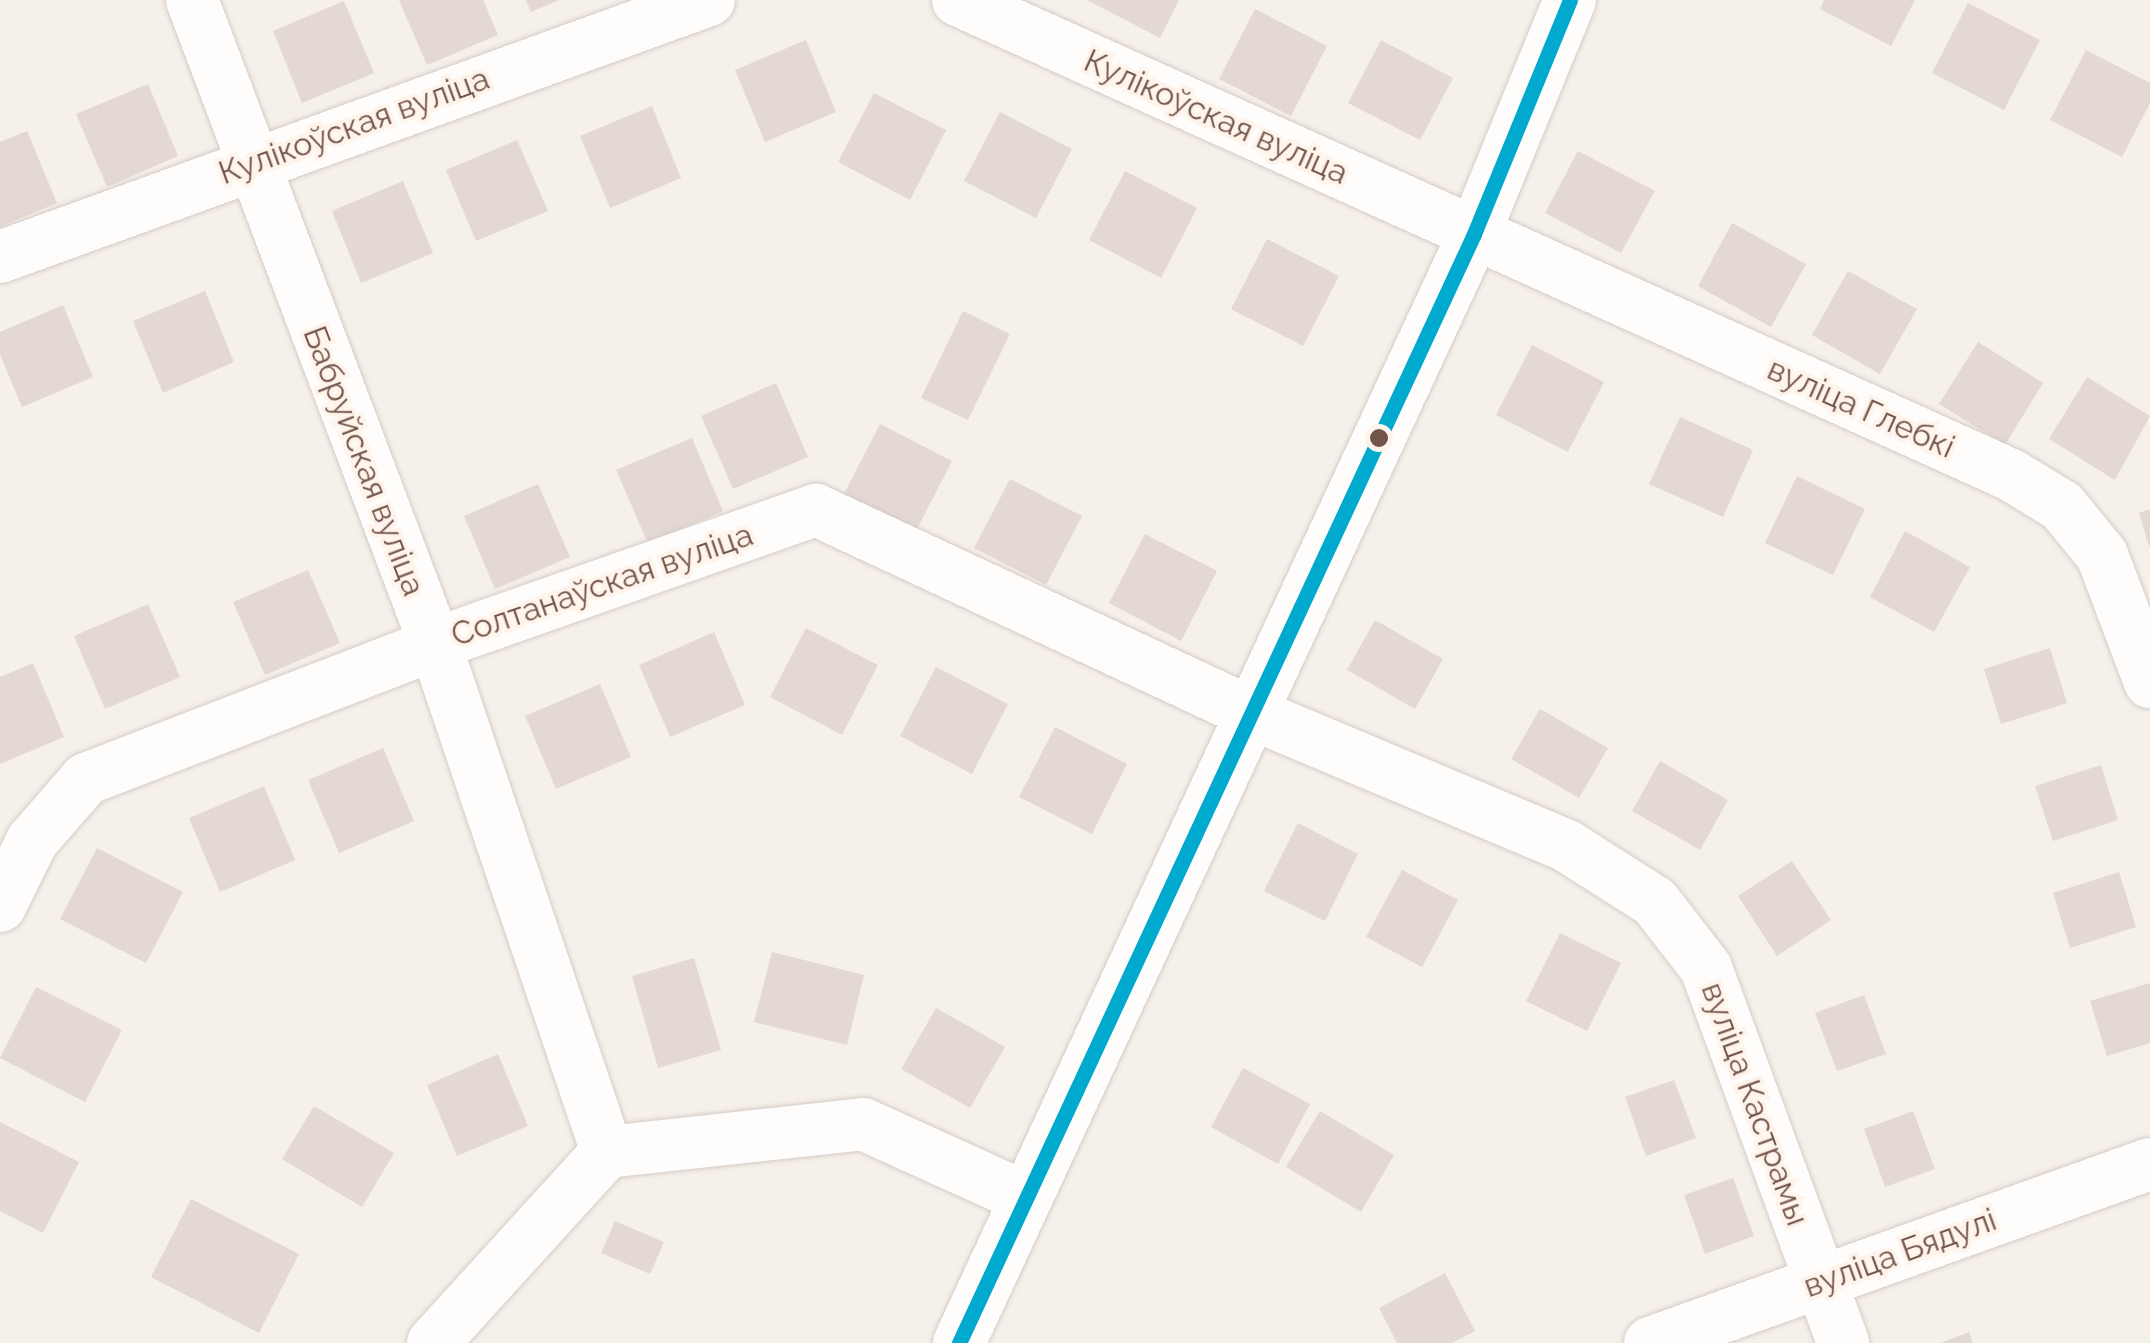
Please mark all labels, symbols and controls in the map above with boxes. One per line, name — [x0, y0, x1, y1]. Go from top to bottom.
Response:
street label: Кулікоўская вуліца — [1078, 42, 1354, 192]
street label: Кулікоўская вуліца — [214, 59, 494, 193]
street label: Бабруйская вуліца — [295, 321, 433, 601]
street label: вуліца Глебкі — [1762, 350, 1960, 466]
unlabelled marker — [1369, 428, 1389, 448]
street label: Солтанаўская вуліца — [446, 515, 758, 655]
street label: вуліца Кастрамы — [1693, 977, 1817, 1231]
street label: вуліца Бядулі — [1798, 1200, 2002, 1306]

